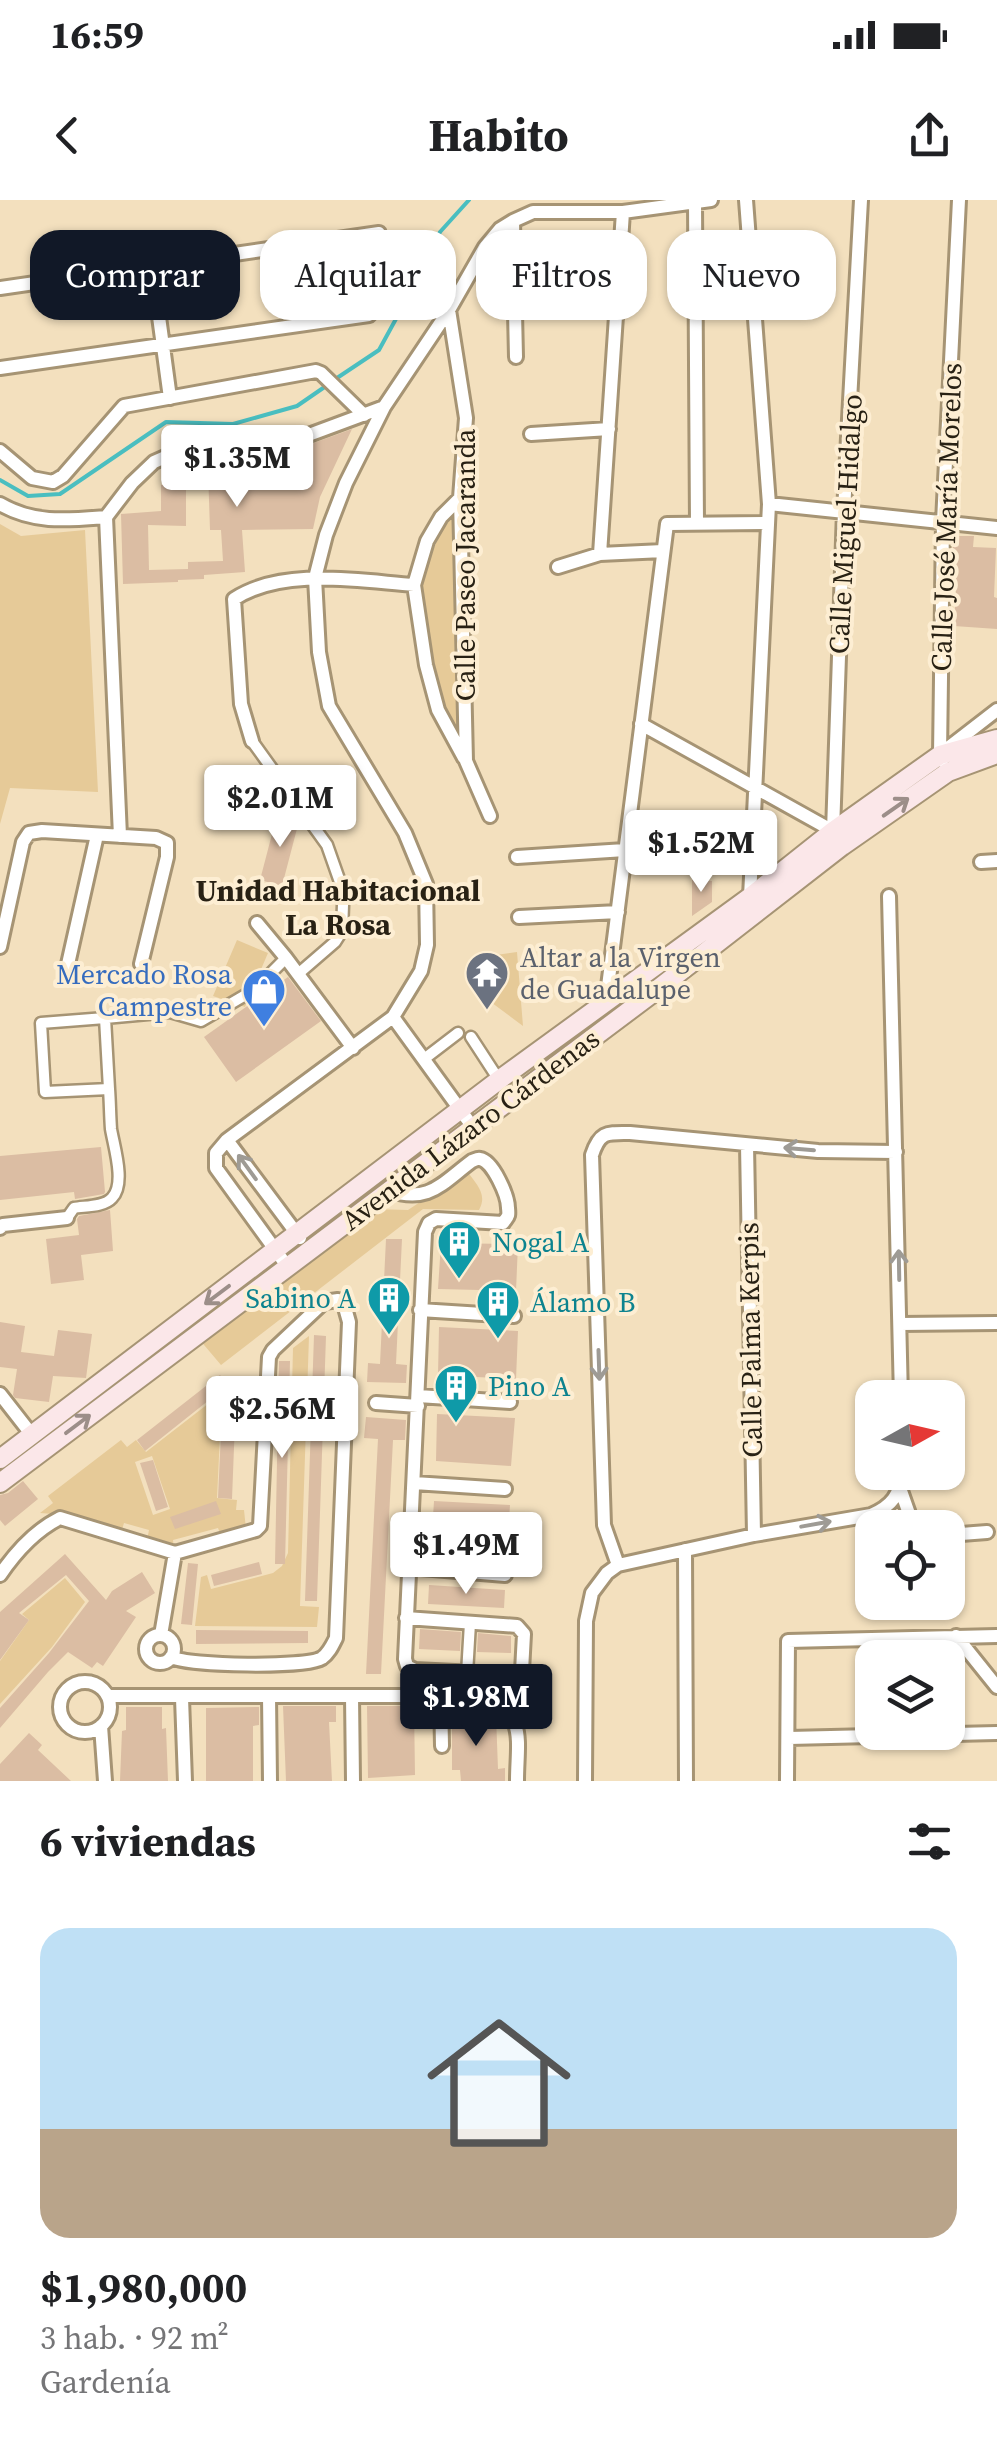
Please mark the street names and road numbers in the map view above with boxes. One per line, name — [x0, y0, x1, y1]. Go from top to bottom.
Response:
street label: Calle José María Morelos — [922, 362, 970, 672]
street label: Calle Miguel Hidalgo — [819, 393, 871, 655]
street label: Calle Paseo Jacaranda — [446, 428, 484, 701]
street label: Avenida Lázaro Cárdenas — [333, 1019, 607, 1239]
street label: Calle Palma Kerpis — [729, 1222, 771, 1458]

